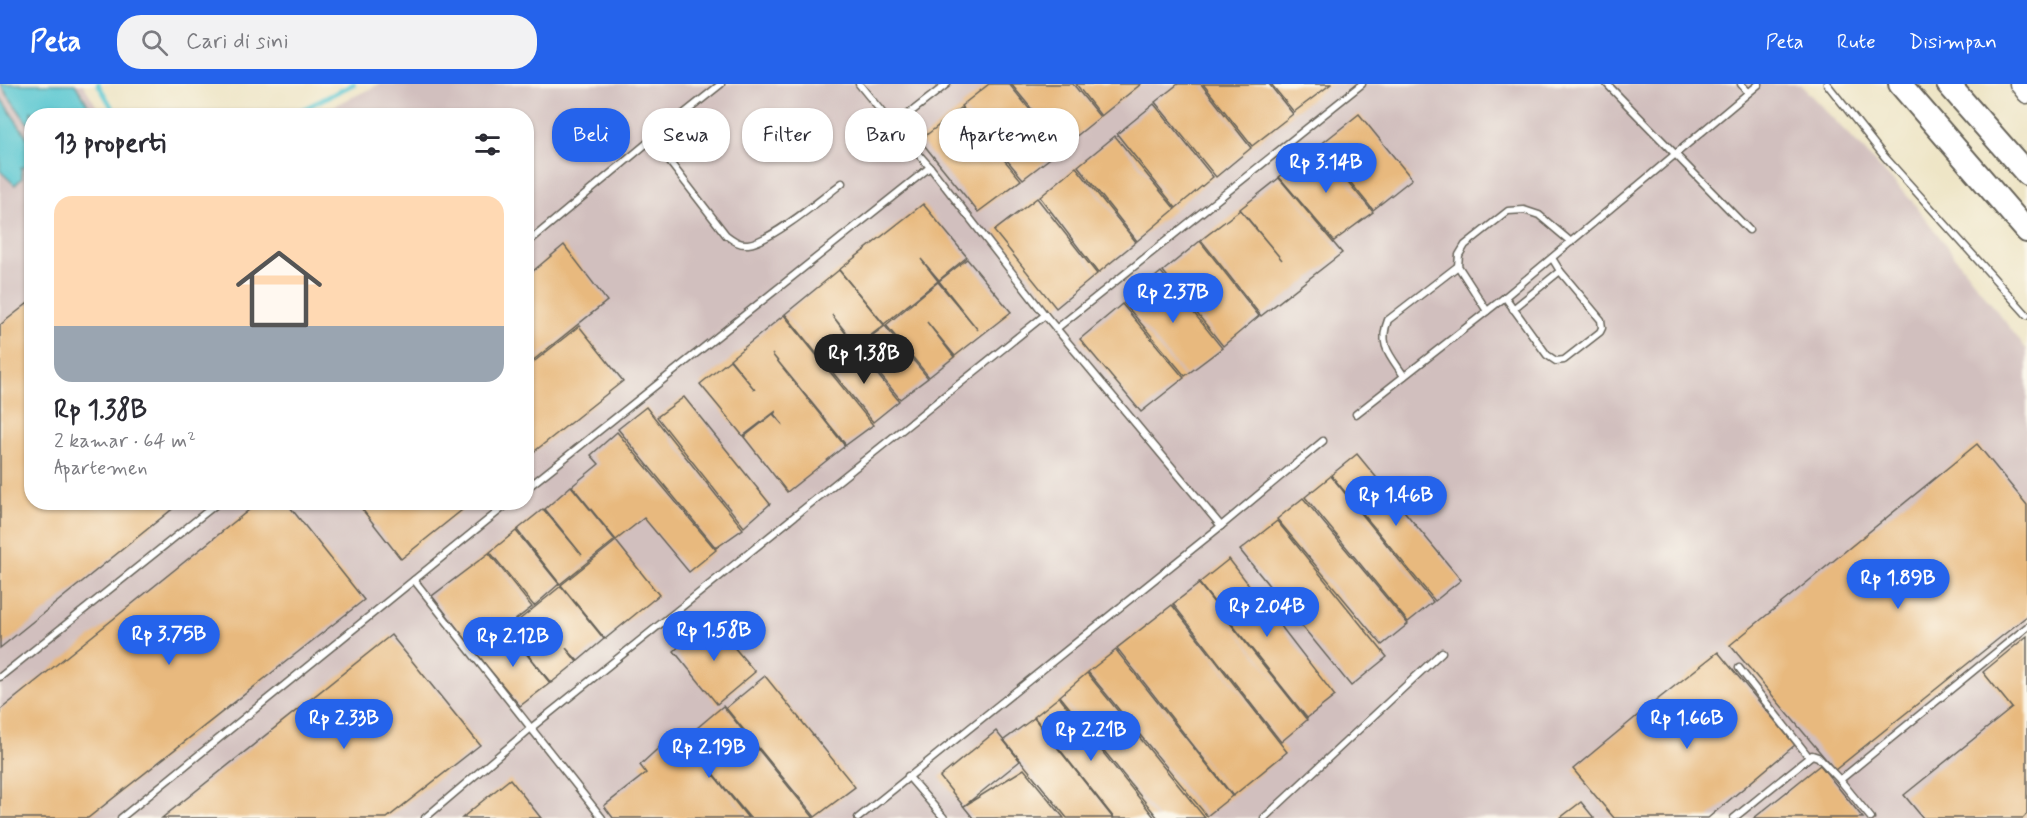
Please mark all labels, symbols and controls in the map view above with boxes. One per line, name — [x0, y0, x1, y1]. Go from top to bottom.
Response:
search box — [117, 15, 537, 69]
text: Peta — [30, 24, 81, 61]
icon: search — [138, 26, 171, 59]
text: Cari di sini — [186, 28, 289, 56]
text: Peta — [1766, 28, 1804, 56]
text: Rute — [1837, 28, 1876, 56]
text: Disimpan — [1909, 28, 1997, 56]
chip: Beli — [552, 108, 630, 162]
chip: Sewa — [642, 108, 730, 162]
chip: Filter — [742, 108, 833, 162]
chip: Baru — [845, 108, 927, 162]
chip: Apartemen — [939, 108, 1079, 162]
text: 13 properti — [54, 127, 166, 161]
icon: filters — [471, 128, 504, 161]
pin: Rp 3.14B — [1264, 143, 1388, 194]
text: Rp 3.14B — [1290, 149, 1362, 176]
icon: home — [225, 235, 333, 343]
pin: Rp 2.37B — [1111, 273, 1235, 324]
text: Rp 2.37B — [1137, 279, 1209, 306]
pin: Rp 1.38B — [802, 334, 926, 385]
text: Rp 1.38B — [828, 340, 900, 367]
text: Rp 1.38B — [54, 394, 147, 428]
text: 2 kamar · 64 m² — [54, 428, 196, 455]
text: Apartemen — [54, 455, 147, 482]
pin: Rp 1.46B — [1334, 476, 1458, 527]
text: Rp 1.46B — [1359, 482, 1433, 509]
pin: Rp 1.89B — [1836, 559, 1960, 610]
text: Rp 1.89B — [1861, 565, 1935, 592]
pin: Rp 2.04B — [1205, 587, 1329, 638]
text: Rp 2.04B — [1229, 593, 1305, 620]
pin: Rp 1.58B — [652, 611, 776, 662]
pin: Rp 3.75B — [107, 615, 231, 666]
pin: Rp 2.12B — [451, 617, 575, 668]
text: Rp 1.58B — [677, 617, 751, 644]
text: Rp 3.75B — [132, 621, 206, 648]
text: Rp 2.12B — [477, 623, 549, 650]
pin: Rp 2.33B — [282, 699, 406, 750]
pin: Rp 1.66B — [1625, 699, 1749, 750]
text: Rp 2.33B — [309, 705, 379, 732]
text: Rp 1.66B — [1651, 705, 1723, 732]
pin: Rp 2.21B — [1029, 711, 1153, 762]
text: Rp 2.21B — [1056, 717, 1126, 744]
pin: Rp 2.19B — [647, 728, 771, 779]
text: Rp 2.19B — [672, 734, 746, 761]

